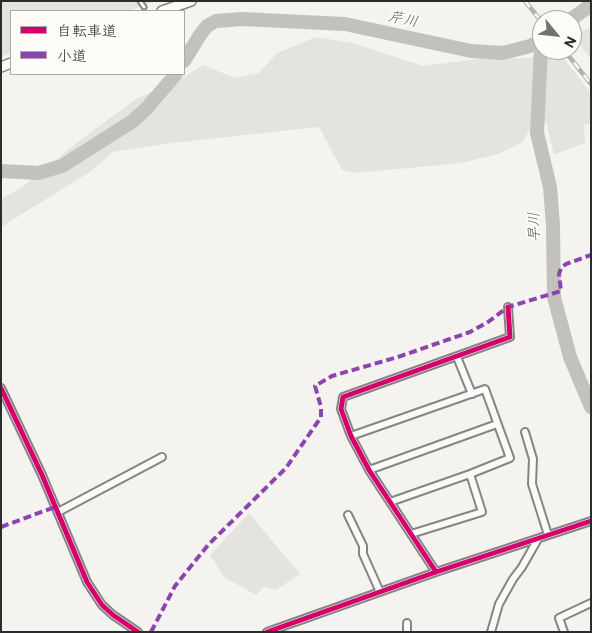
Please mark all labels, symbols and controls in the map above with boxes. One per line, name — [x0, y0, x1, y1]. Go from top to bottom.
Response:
water label: 芹川 — [386, 8, 420, 32]
legend — [10, 10, 185, 75]
north arrow — [532, 10, 582, 60]
text: 自転車道 — [57, 22, 117, 41]
text: N — [560, 33, 580, 50]
text: 小道 — [57, 47, 87, 66]
water label: 早川 — [525, 212, 545, 242]

